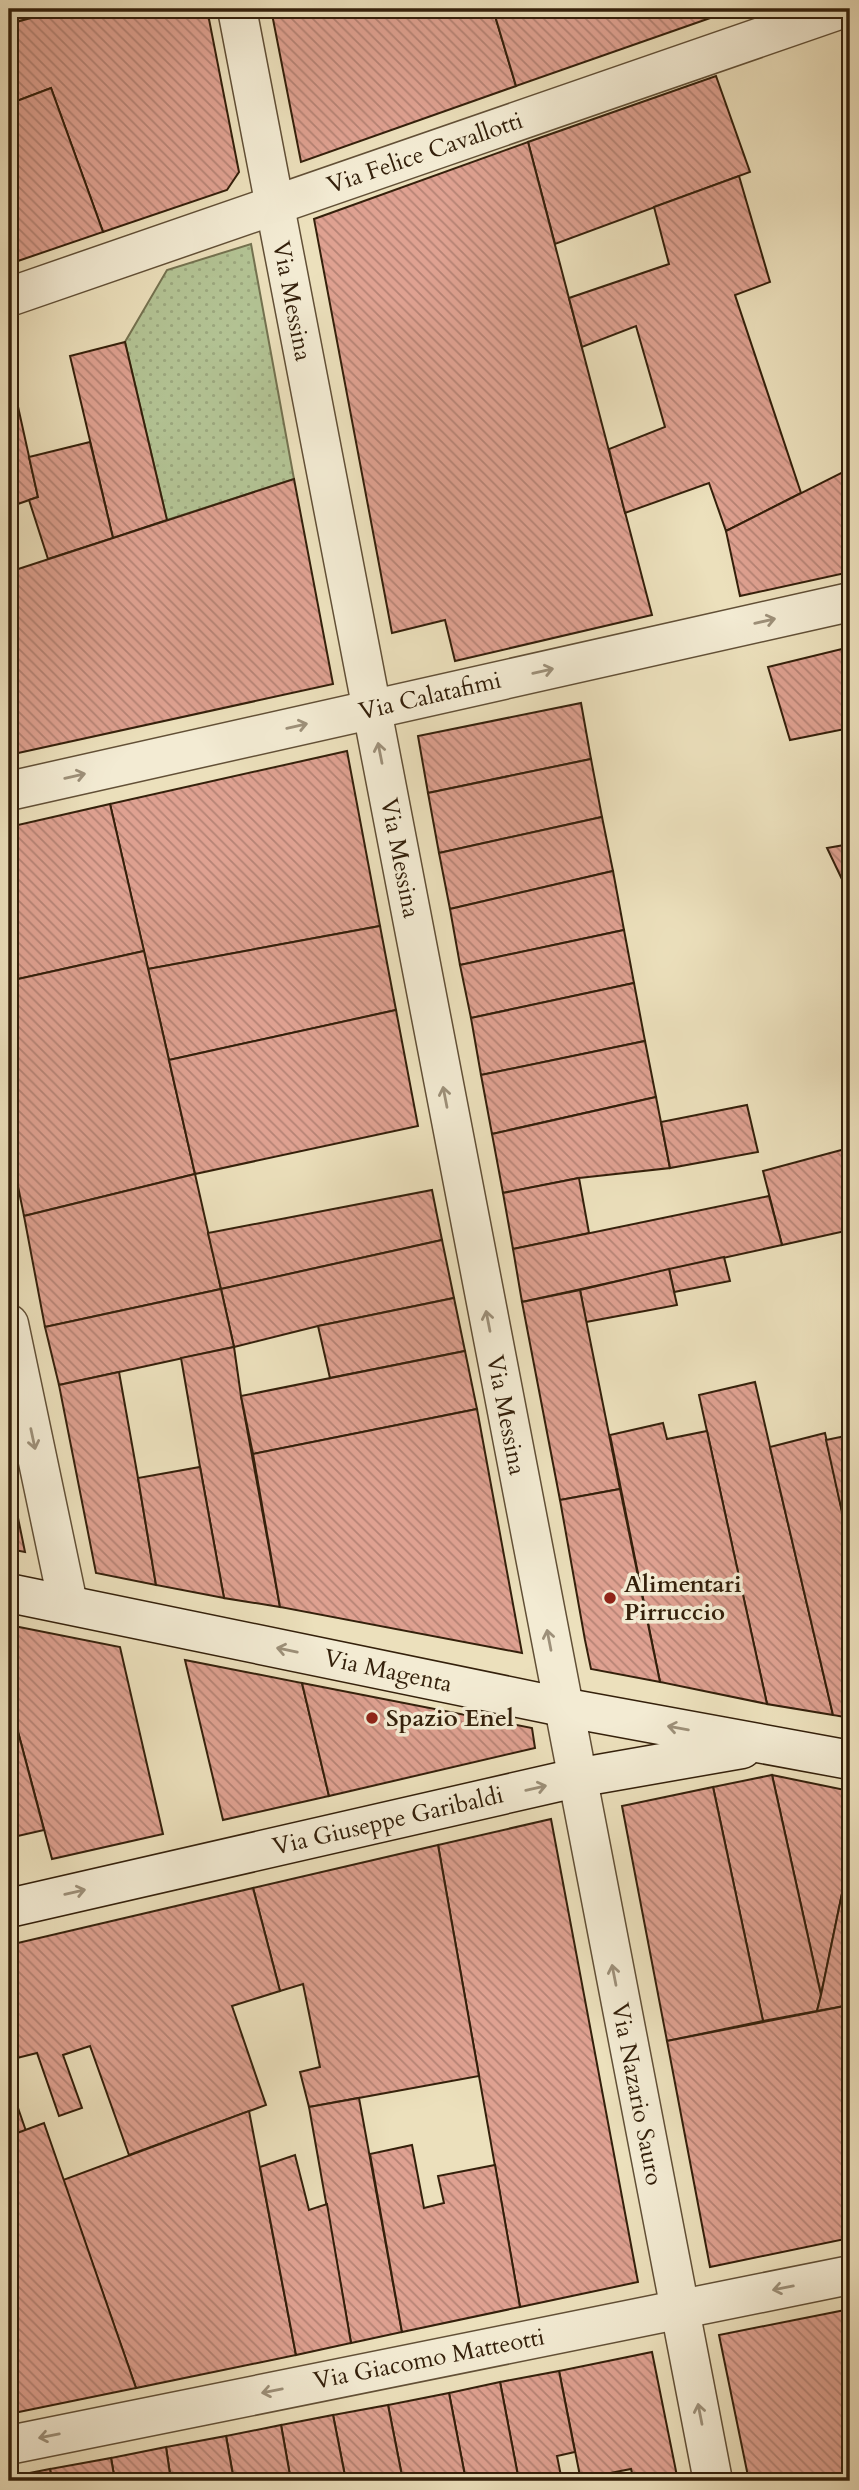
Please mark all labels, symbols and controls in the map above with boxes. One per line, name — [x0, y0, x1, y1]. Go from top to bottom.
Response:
street label: Via Felice Cavallotti — [323, 104, 528, 202]
street label: Via Messina — [264, 238, 320, 364]
one-way arrow — [753, 614, 776, 627]
street label: Via Calatafimi — [356, 664, 505, 728]
one-way arrow — [531, 664, 554, 677]
one-way arrow — [285, 719, 308, 732]
one-way arrow — [373, 742, 386, 765]
one-way arrow — [63, 769, 86, 782]
street label: Via Messina — [372, 795, 428, 921]
one-way arrow — [438, 1086, 452, 1109]
one-way arrow — [481, 1310, 494, 1333]
street label: Via Messina — [478, 1352, 534, 1478]
one-way arrow — [27, 1427, 41, 1450]
place label: Alimentari Pirruccio — [624, 1568, 742, 1629]
marker: Alimentari Pirruccio — [602, 1590, 618, 1606]
one-way arrow — [542, 1629, 555, 1652]
street label: Via Magenta — [321, 1641, 456, 1701]
one-way arrow — [276, 1643, 299, 1657]
place label: Spazio Enel — [386, 1702, 514, 1735]
marker: Spazio Enel — [364, 1710, 380, 1726]
one-way arrow — [667, 1721, 690, 1734]
street label: Via Giuseppe Garibaldi — [269, 1778, 507, 1864]
one-way arrow — [524, 1780, 547, 1794]
one-way arrow — [63, 1885, 86, 1899]
one-way arrow — [607, 1964, 620, 1987]
street label: Via Nazario Sauro — [603, 2000, 671, 2188]
one-way arrow — [772, 2282, 795, 2295]
street label: Via Giacomo Matteotti — [311, 2320, 548, 2398]
one-way arrow — [261, 2385, 284, 2398]
one-way arrow — [692, 2403, 706, 2426]
one-way arrow — [38, 2430, 61, 2444]

